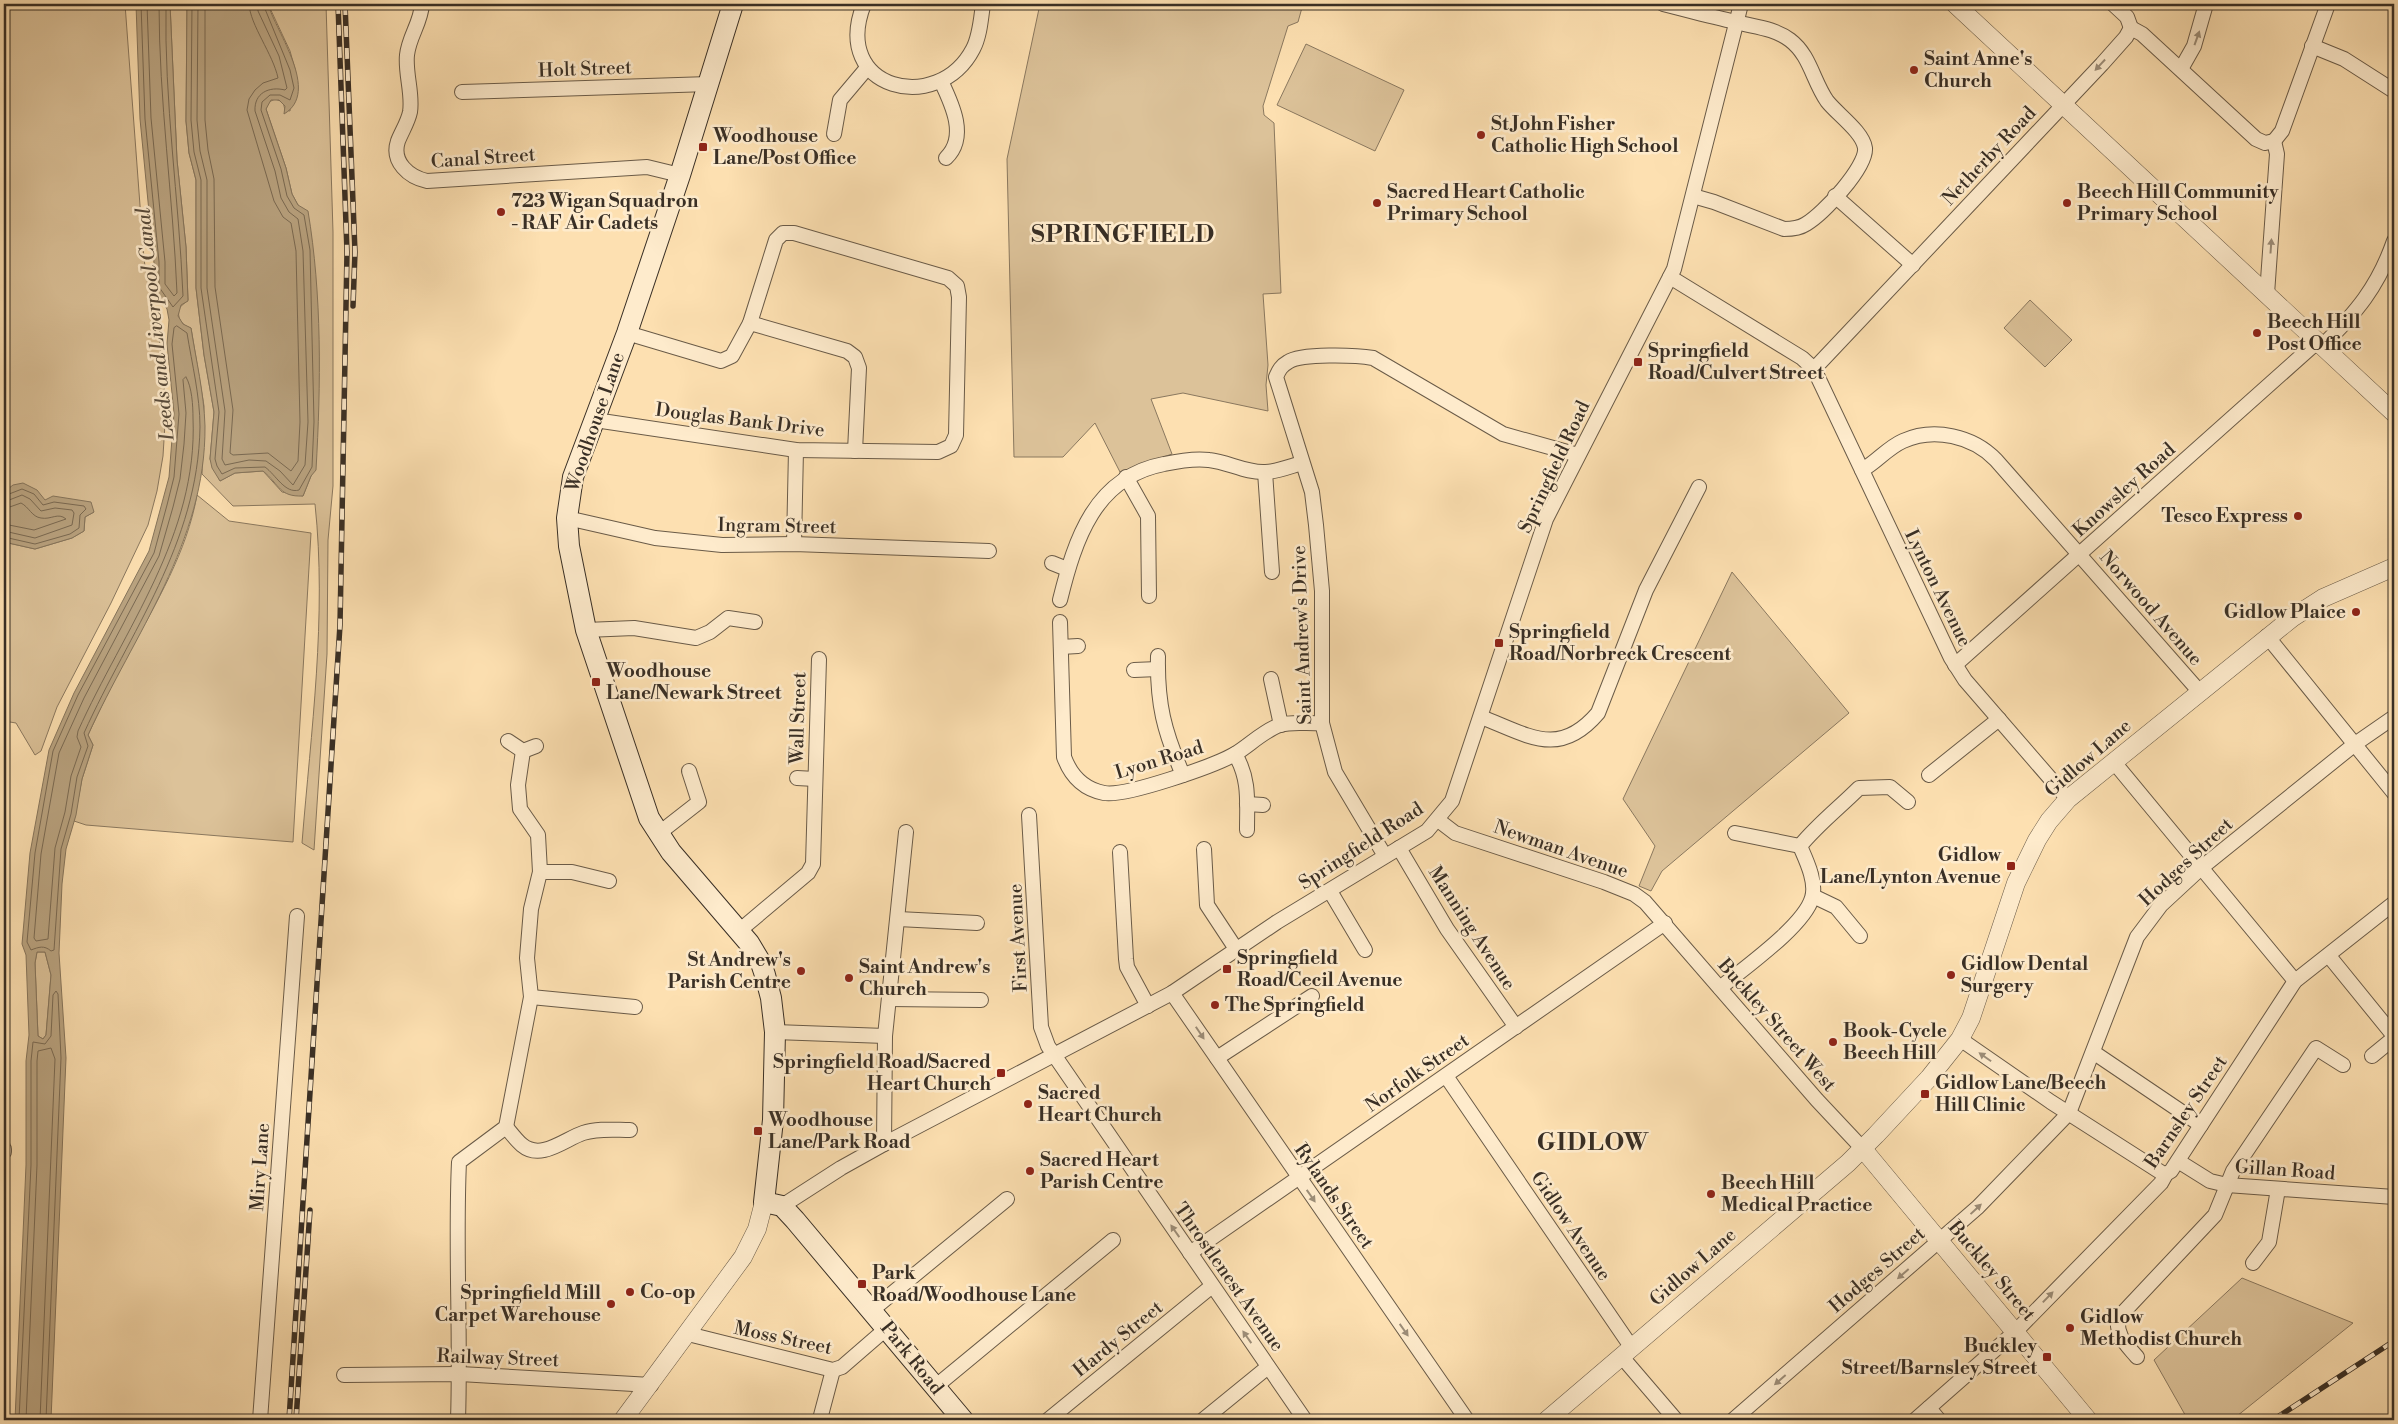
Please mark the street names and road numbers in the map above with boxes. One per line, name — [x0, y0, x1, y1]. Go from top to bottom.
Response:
street label: Holt Street — [538, 55, 633, 83]
street label: Netherby Road — [1937, 101, 2041, 211]
street label: Canal Street — [430, 142, 536, 174]
street label: Woodhouse Lane — [560, 349, 630, 496]
street label: Springfield Road — [1513, 397, 1595, 537]
street label: Douglas Bank Drive — [654, 398, 826, 442]
street label: Knowsley Road — [2068, 438, 2180, 542]
street label: Ingram Street — [717, 513, 837, 539]
street label: Lynton Avenue — [1899, 525, 1977, 651]
street label: Saint Andrew's Drive — [1287, 545, 1317, 725]
street label: Norwood Avenue — [2094, 545, 2208, 671]
street label: Wall Street — [784, 671, 812, 766]
street label: Gidlow Lane — [2040, 714, 2136, 802]
street label: Lyon Road — [1112, 735, 1206, 785]
street label: Springfield Road — [1294, 797, 1428, 895]
street label: Hodges Street — [2134, 812, 2238, 912]
street label: Newman Avenue — [1491, 815, 1631, 883]
street label: Manning Avenue — [1423, 861, 1521, 995]
street label: First Avenue — [1003, 883, 1033, 993]
street label: Buckley Street West — [1712, 953, 1841, 1097]
street label: Norfolk Street — [1360, 1028, 1474, 1118]
street label: Barnsley Street — [2139, 1051, 2233, 1174]
street label: Miry Lane — [245, 1122, 275, 1212]
street label: Rylands Street — [1289, 1139, 1379, 1254]
street label: Gillan Road — [2234, 1155, 2336, 1185]
street label: Gidlow Avenue — [1526, 1167, 1616, 1285]
street label: Throstlenest Avenue — [1169, 1198, 1289, 1356]
street label: Buckley Street — [1942, 1215, 2041, 1326]
street label: Hodges Street — [1824, 1221, 1930, 1318]
street label: Gidlow Lane — [1645, 1223, 1741, 1311]
street label: Hardy Street — [1068, 1295, 1168, 1383]
street label: Moss Street — [732, 1316, 834, 1360]
street label: Park Road — [875, 1316, 949, 1400]
street label: Railway Street — [436, 1344, 560, 1372]

